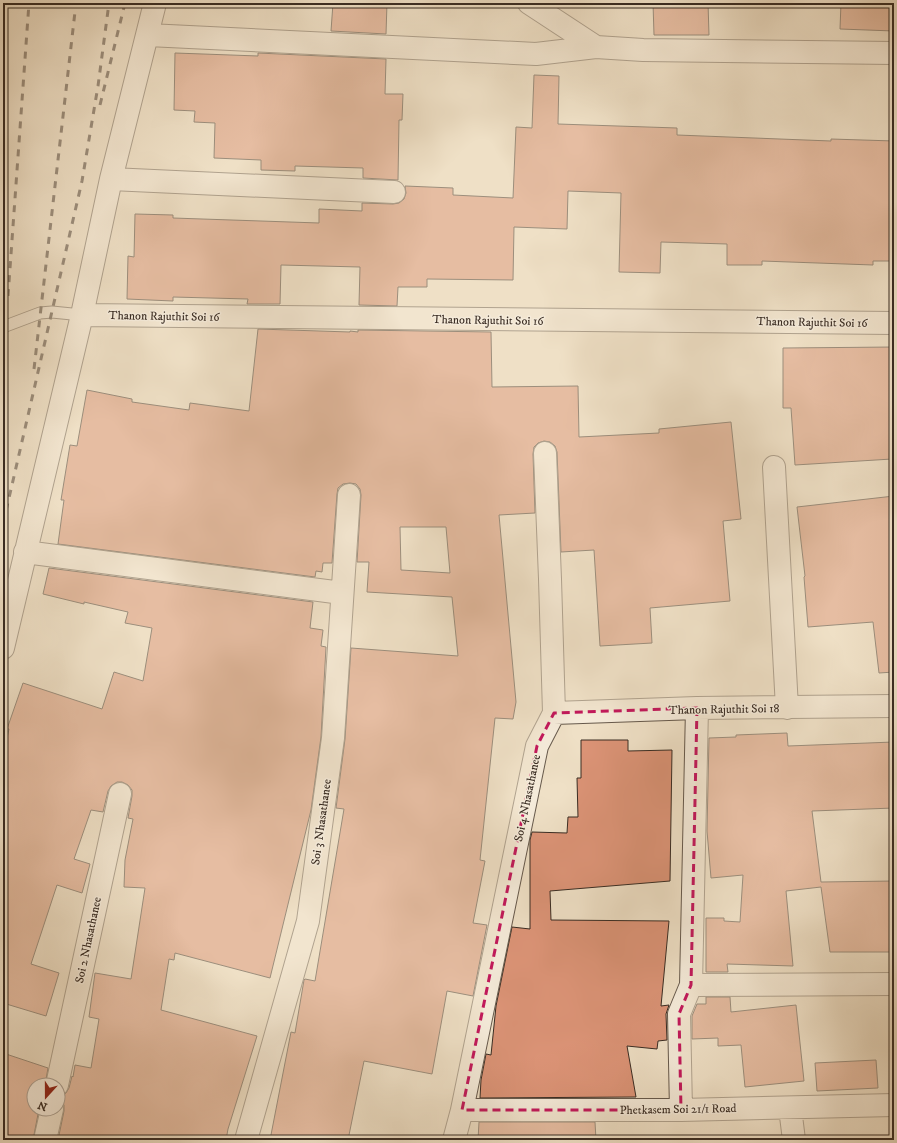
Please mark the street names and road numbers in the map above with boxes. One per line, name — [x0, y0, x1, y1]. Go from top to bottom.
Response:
street label: Thanon Rajuthit Soi 16 — [108, 308, 220, 325]
street label: Thanon Rajuthit Soi 16 — [432, 312, 544, 329]
street label: Thanon Rajuthit Soi 16 — [756, 314, 868, 331]
street label: Thanon Rajuthit Soi 18 — [668, 701, 780, 718]
street label: Soi 4 Nhasathanee — [511, 753, 544, 843]
street label: Soi 3 Nhasathanee — [308, 778, 335, 866]
street label: Soi 2 Nhasathanee — [72, 895, 105, 985]
street label: Phetkasem Soi 21/1 Road — [619, 1101, 737, 1118]

